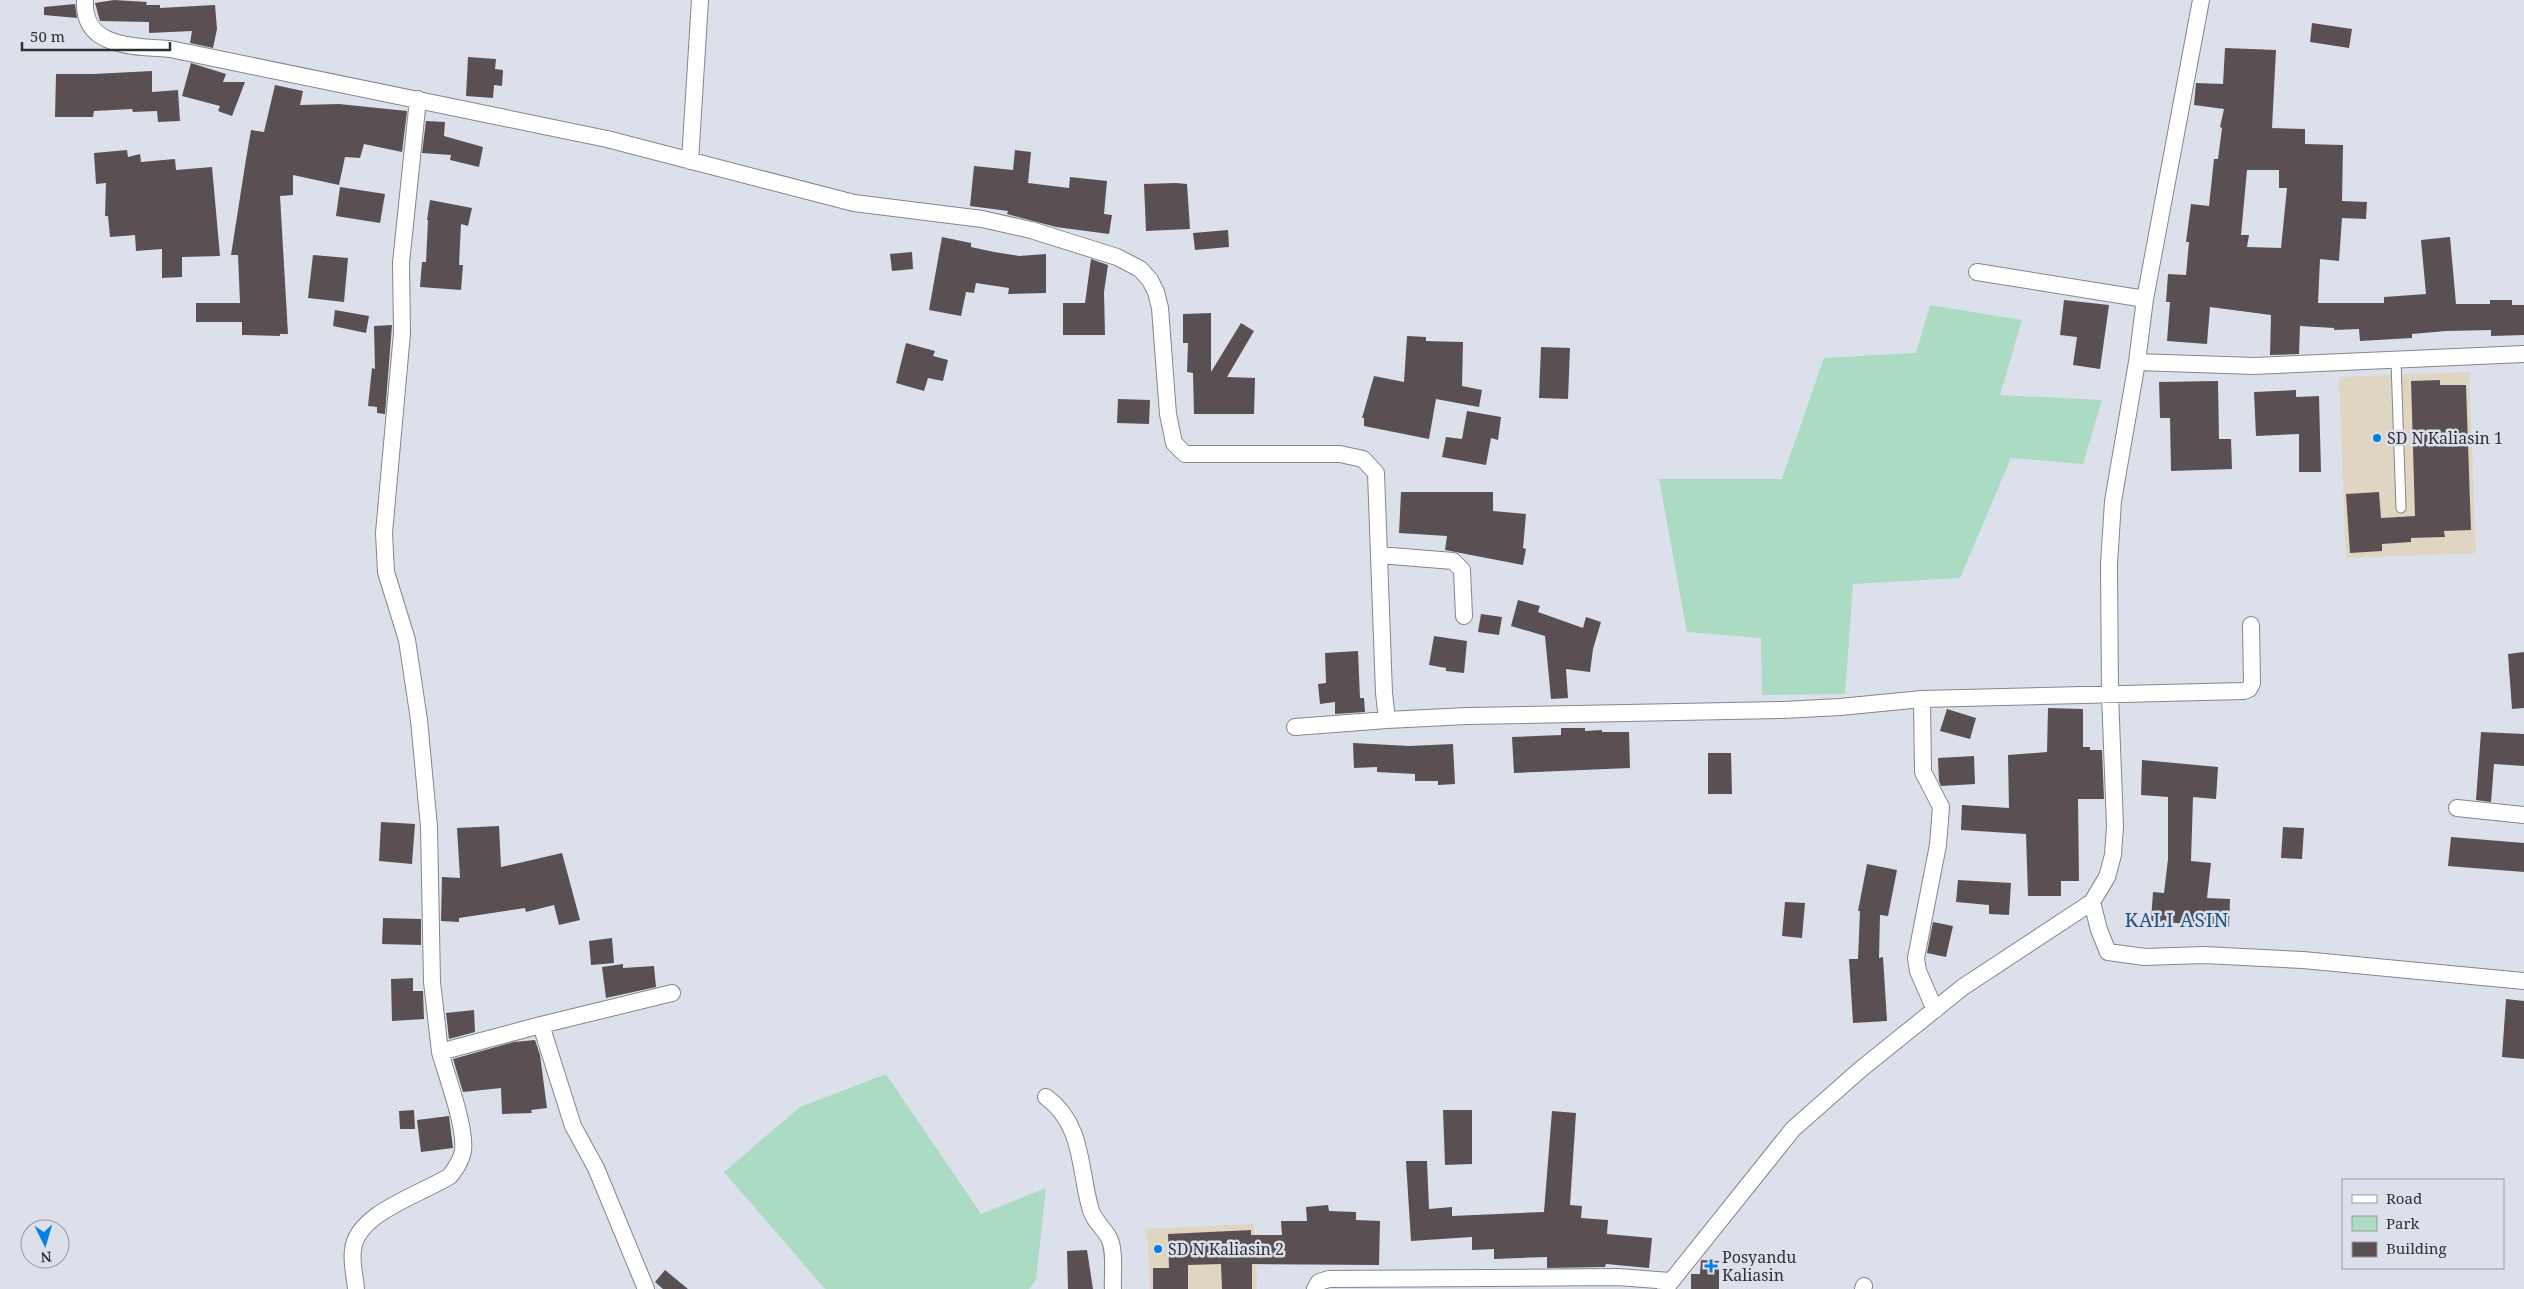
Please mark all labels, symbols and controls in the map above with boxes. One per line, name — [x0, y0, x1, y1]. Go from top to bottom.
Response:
scale bar — [22, 20, 170, 52]
text: 50 m — [30, 26, 65, 46]
place label: SD N Kaliasin 1 — [2387, 427, 2503, 449]
marker: SD N Kaliasin 1 — [2371, 432, 2383, 444]
district label: KALI ASIN — [2125, 907, 2229, 933]
legend — [2342, 1179, 2504, 1269]
text: Road — [2386, 1188, 2422, 1208]
text: Park — [2386, 1213, 2420, 1233]
north arrow — [20, 1219, 70, 1269]
place label: SD N Kaliasin 2 — [1168, 1238, 1284, 1260]
text: Building — [2386, 1238, 2447, 1258]
marker: SD N Kaliasin 2 — [1152, 1243, 1164, 1255]
place label: Posyandu Kaliasin — [1722, 1246, 1796, 1286]
text: N — [40, 1248, 53, 1267]
marker: Posyandu Kaliasin — [1704, 1259, 1718, 1273]

